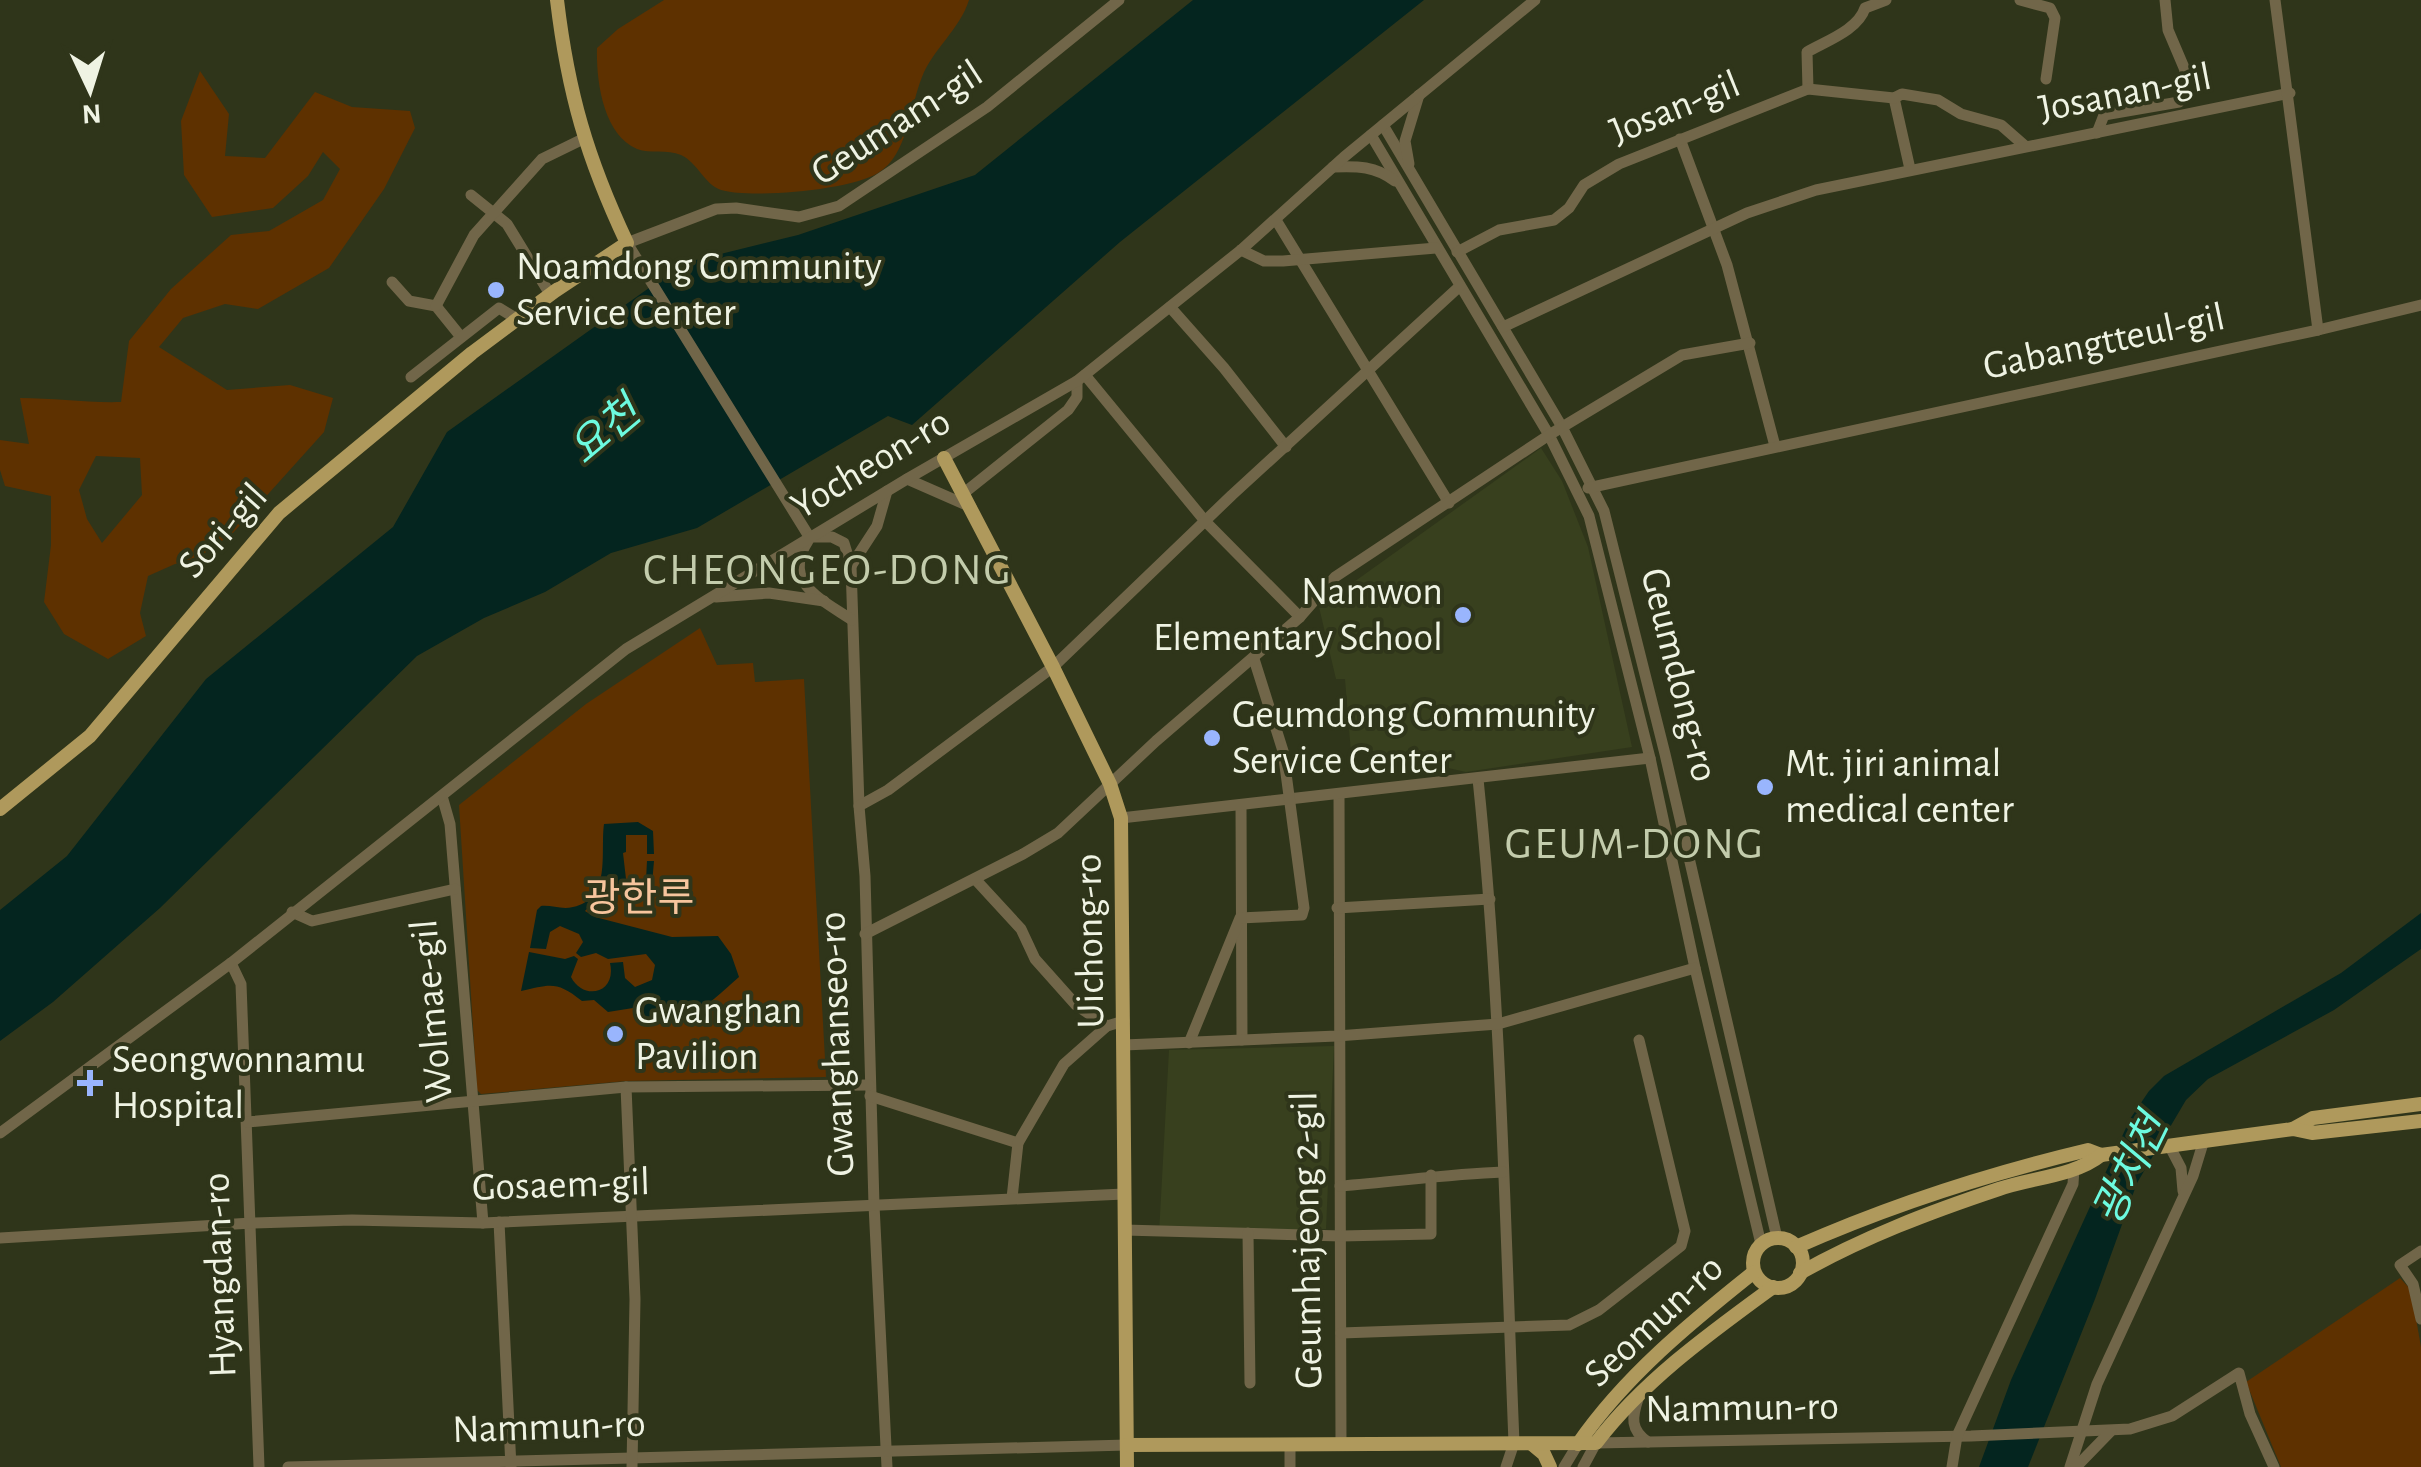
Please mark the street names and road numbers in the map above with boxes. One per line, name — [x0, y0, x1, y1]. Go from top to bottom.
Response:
street label: Geumam-gil — [804, 53, 990, 193]
street label: Josanan-gil — [2035, 57, 2215, 129]
street label: Josan-gil — [1604, 64, 1746, 152]
street label: Gabangtteul-gil — [1980, 297, 2228, 387]
street label: Yocheon-ro — [785, 401, 957, 527]
street label: Sori-gil — [171, 476, 275, 586]
street label: Geumdong-ro — [1633, 564, 1725, 786]
street label: Uichong-ro — [1068, 853, 1112, 1029]
street label: Gwanghanseo-ro — [812, 911, 862, 1177]
street label: Wolmae-gil — [404, 918, 460, 1104]
street label: Geumhajeong 2-gil — [1284, 1091, 1330, 1389]
street label: Gosaem-gil — [471, 1162, 651, 1208]
street label: Hyangdan-ro — [196, 1172, 244, 1378]
street label: Seomun-ro — [1577, 1247, 1731, 1395]
street label: Nammun-ro — [1645, 1386, 1839, 1430]
street label: Nammun-ro — [452, 1404, 646, 1450]

